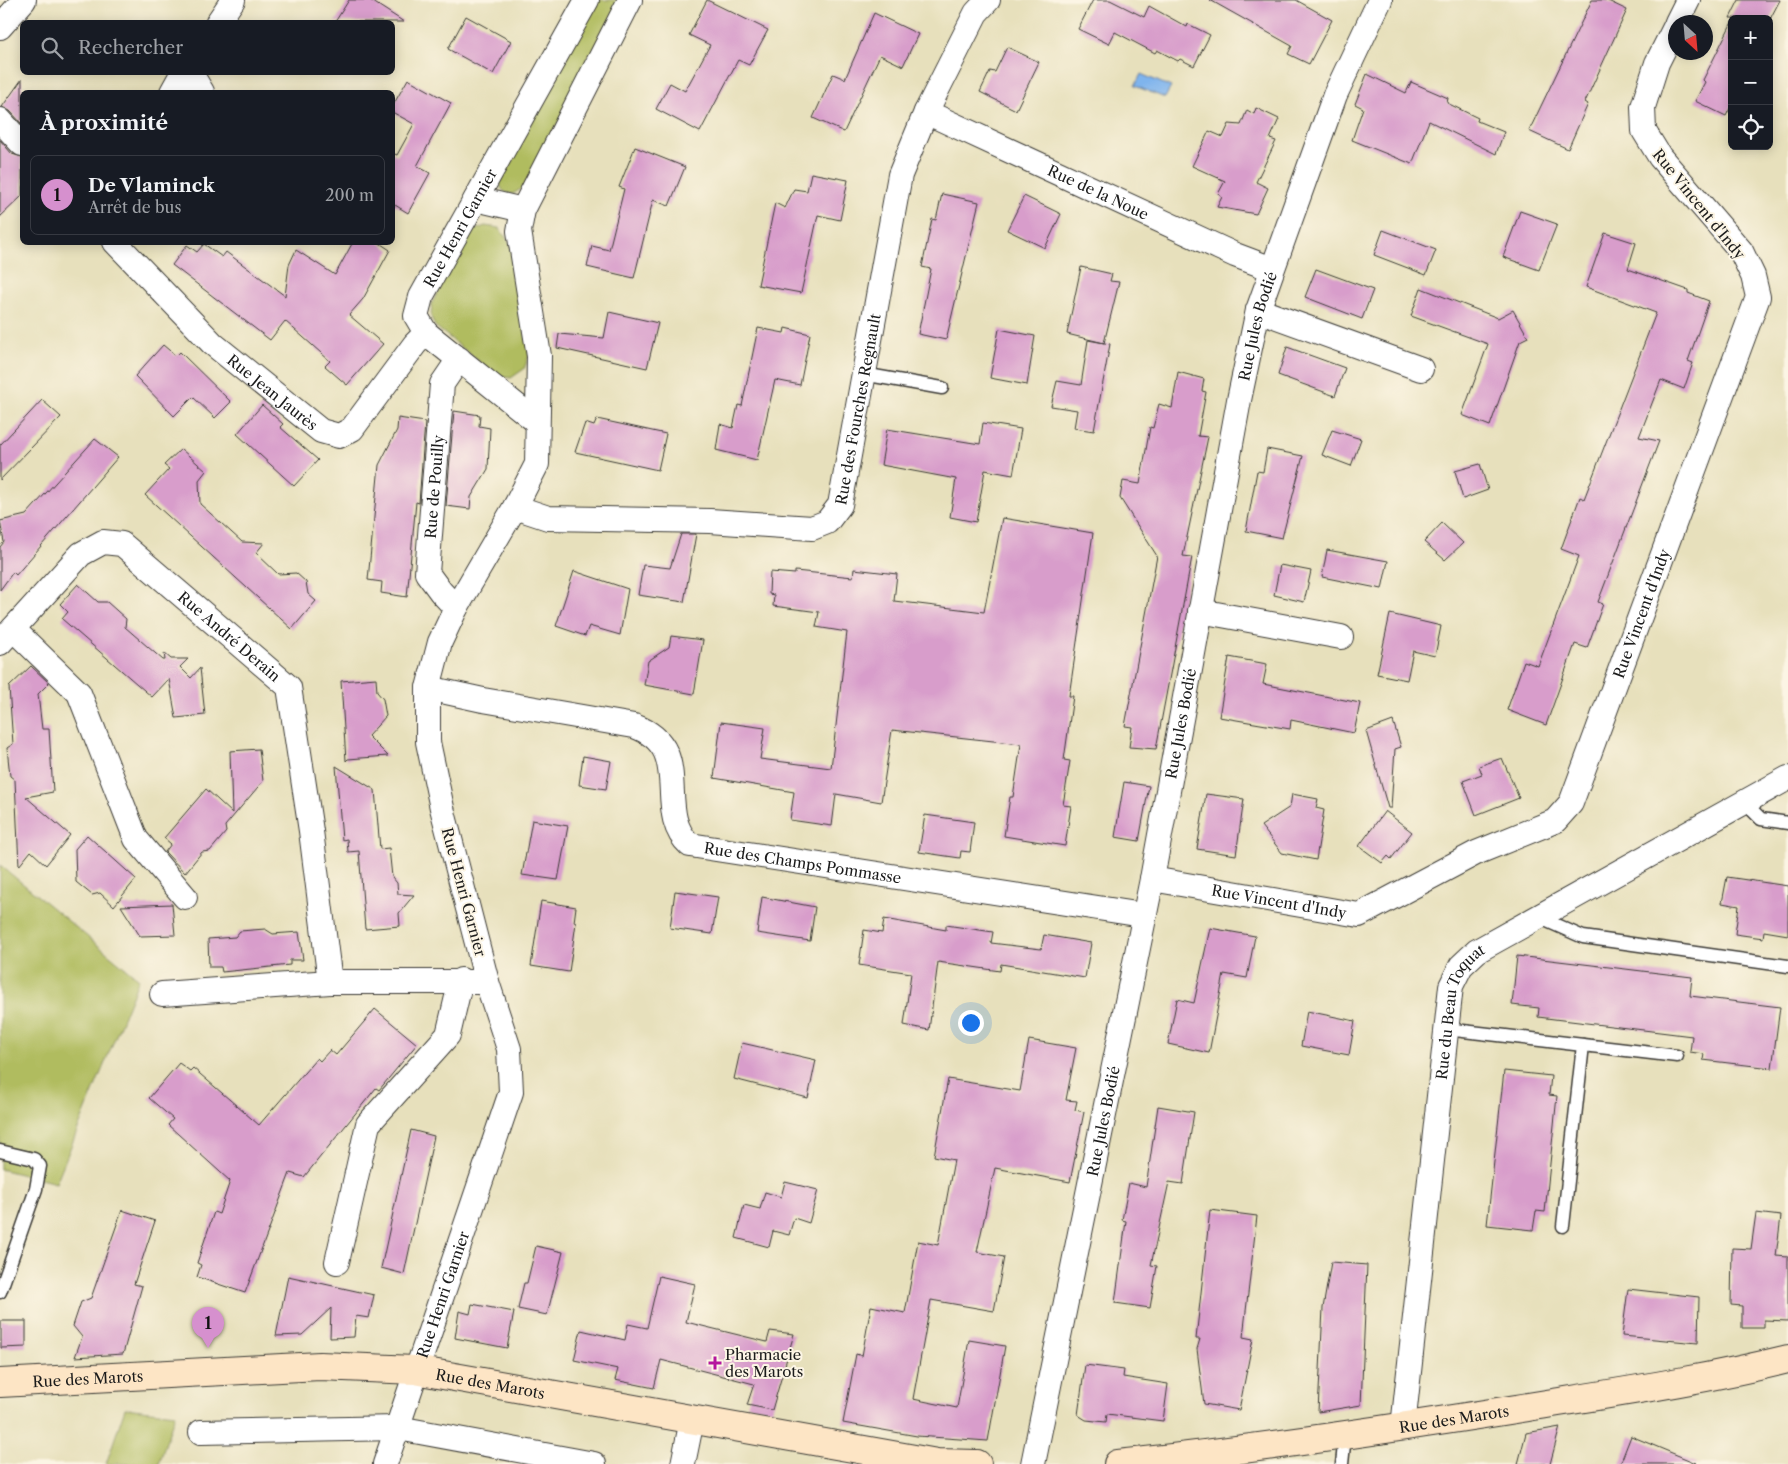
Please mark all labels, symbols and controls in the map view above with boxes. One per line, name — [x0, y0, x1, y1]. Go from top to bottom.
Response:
north arrow — [1668, 15, 1713, 60]
map controls — [1728, 15, 1773, 150]
button: + — [1728, 15, 1773, 60]
search box — [20, 20, 395, 75]
icon: search — [38, 34, 66, 62]
text: Rechercher — [78, 36, 183, 59]
button: − — [1728, 60, 1773, 105]
button: locate — [1728, 105, 1773, 150]
text: À proximité — [40, 110, 168, 135]
street label: Rue Vincent d'Indy — [1649, 145, 1750, 264]
street label: Rue de la Noue — [1045, 160, 1152, 223]
street label: Rue Henri Garnier — [419, 165, 501, 290]
text: De Vlaminck — [88, 174, 215, 197]
text: 1 — [53, 185, 61, 205]
text: 200 m — [325, 185, 374, 205]
text: Arrêt de bus — [88, 197, 181, 217]
street label: Rue Jules Bodié — [1234, 269, 1281, 382]
street label: Rue des Fourches Regnault — [831, 311, 884, 506]
street label: Rue Jean Jaurès — [224, 350, 322, 434]
street label: Rue de Pouilly — [420, 434, 447, 539]
street label: Rue Vincent d'Indy — [1608, 545, 1674, 681]
street label: Rue André Derain — [174, 587, 285, 686]
street label: Rue Jules Bodié — [1161, 667, 1200, 780]
street label: Rue Henri Garnier — [438, 825, 491, 959]
street label: Rue des Champs Pommasse — [703, 838, 903, 887]
street label: Rue Vincent d'Indy — [1210, 880, 1349, 922]
street label: Rue du Beau Toquat — [1431, 939, 1488, 1081]
your location — [958, 1010, 984, 1036]
street label: Rue Jules Bodié — [1082, 1064, 1123, 1178]
street label: Rue Henri Garnier — [412, 1228, 473, 1360]
pin: 1 — [192, 1307, 224, 1348]
place label: Pharmacie des Marots — [725, 1345, 803, 1381]
marker: Pharmacie des Marots — [709, 1357, 721, 1369]
street label: Rue des Marots — [434, 1364, 547, 1402]
street label: Rue des Marots — [32, 1366, 144, 1391]
street label: Rue des Marots — [1398, 1401, 1510, 1437]

